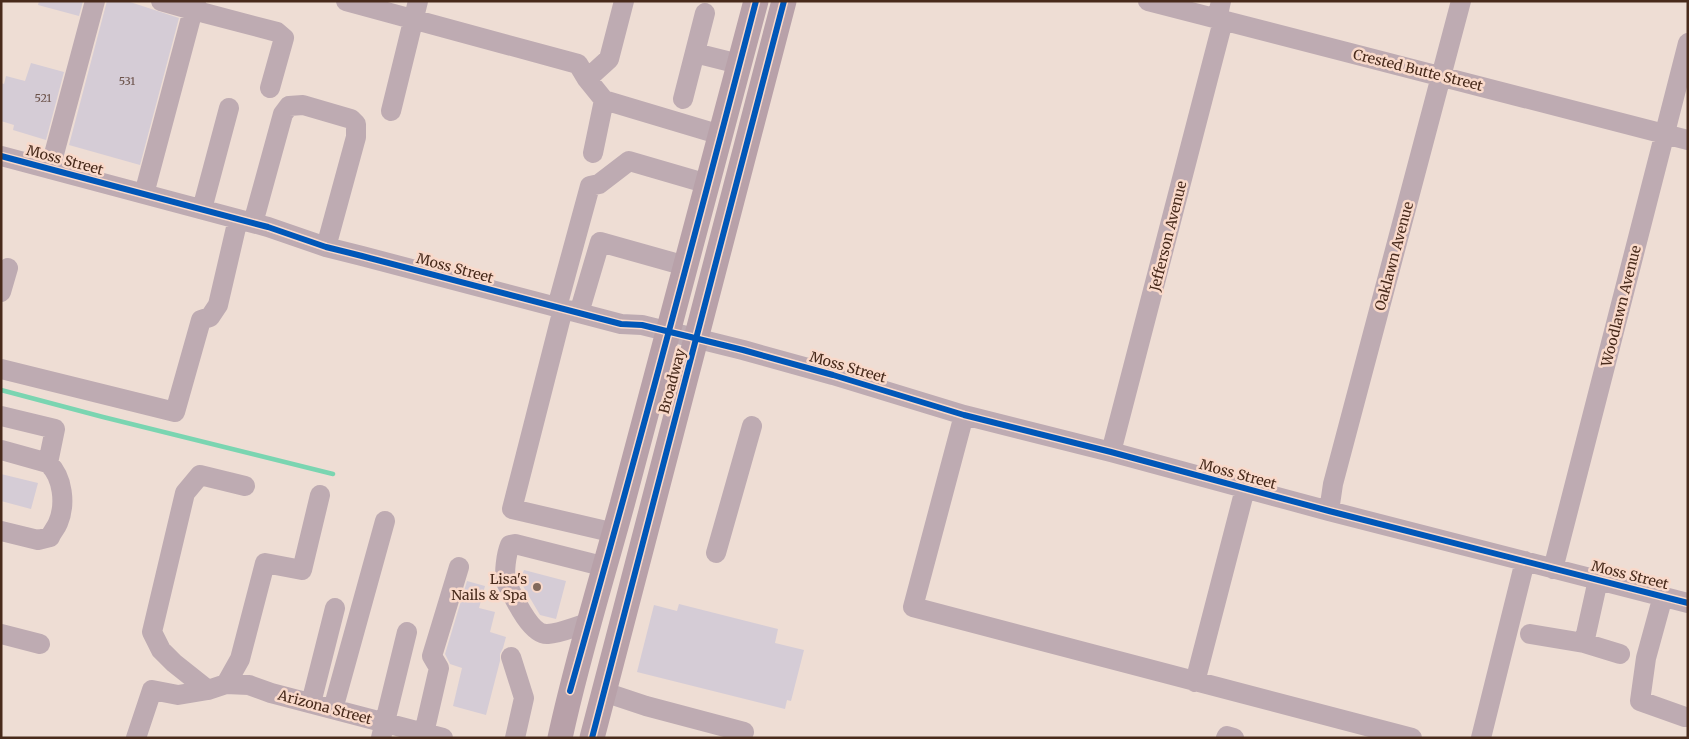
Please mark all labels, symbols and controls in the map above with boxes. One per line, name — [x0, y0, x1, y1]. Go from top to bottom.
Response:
street label: Crested Butte Street — [1351, 45, 1485, 95]
house number: 531 — [119, 74, 135, 88]
house number: 521 — [34, 91, 52, 105]
street label: Moss Street — [25, 141, 106, 179]
street label: Jefferson Avenue — [1145, 179, 1190, 294]
street label: Oaklawn Avenue — [1371, 200, 1417, 312]
street label: Woodlawn Avenue — [1597, 243, 1645, 370]
street label: Moss Street — [415, 249, 496, 287]
street label: Broadway — [655, 346, 690, 416]
street label: Moss Street — [808, 347, 889, 387]
street label: Moss Street — [1198, 455, 1279, 493]
street label: Moss Street — [1589, 557, 1671, 593]
place label: Lisa's Nails & Spa — [451, 570, 527, 604]
marker: Lisa's Nails & Spa — [531, 581, 543, 593]
street label: Arizona Street — [275, 686, 375, 728]

